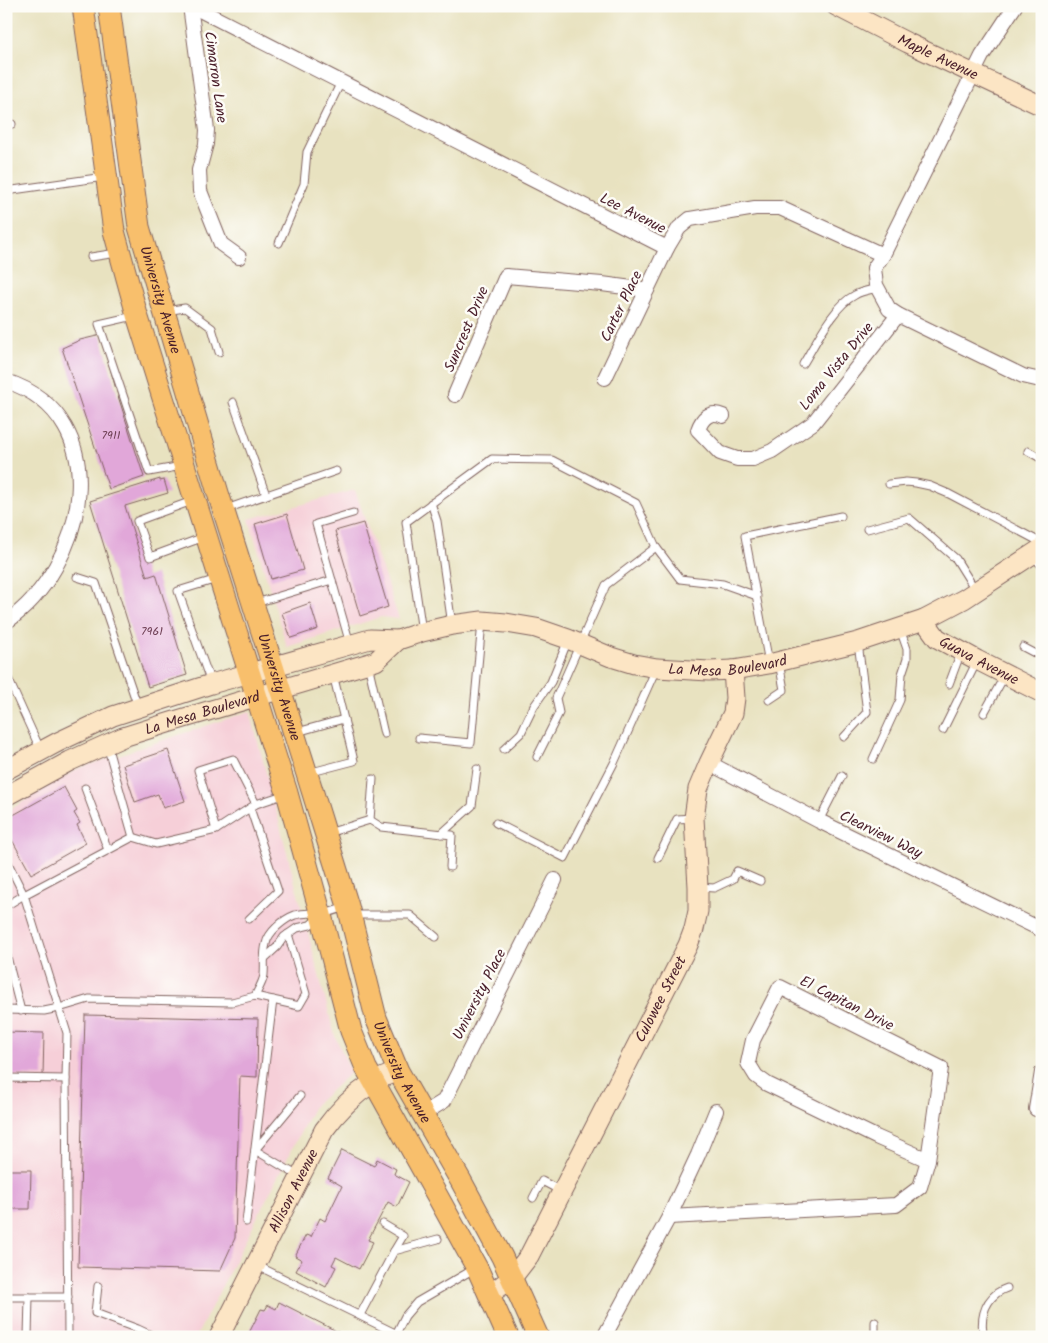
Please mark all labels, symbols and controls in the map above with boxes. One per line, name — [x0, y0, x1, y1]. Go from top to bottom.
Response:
street label: Maple Avenue — [893, 28, 982, 87]
street label: Cimarron Lane — [197, 30, 233, 125]
street label: Lee Avenue — [595, 187, 670, 241]
street label: University Avenue — [132, 243, 187, 357]
street label: Carter Place — [594, 266, 650, 346]
street label: Suncrest Drive — [438, 283, 496, 376]
street label: Loma Vista Drive — [793, 317, 880, 416]
house number: 7911 — [102, 426, 121, 445]
house number: 7961 — [141, 622, 163, 641]
street label: University Avenue — [250, 630, 307, 744]
street label: Guava Avenue — [934, 630, 1023, 692]
street label: La Mesa Boulevard — [668, 649, 790, 684]
street label: La Mesa Boulevard — [142, 685, 264, 742]
street label: Clearview Way — [835, 804, 927, 866]
street label: University Place — [447, 944, 513, 1044]
street label: Culowee Street — [629, 952, 694, 1047]
street label: El Capitan Drive — [795, 970, 898, 1038]
street label: University Avenue — [366, 1018, 437, 1128]
street label: Allison Avenue — [263, 1145, 326, 1237]

